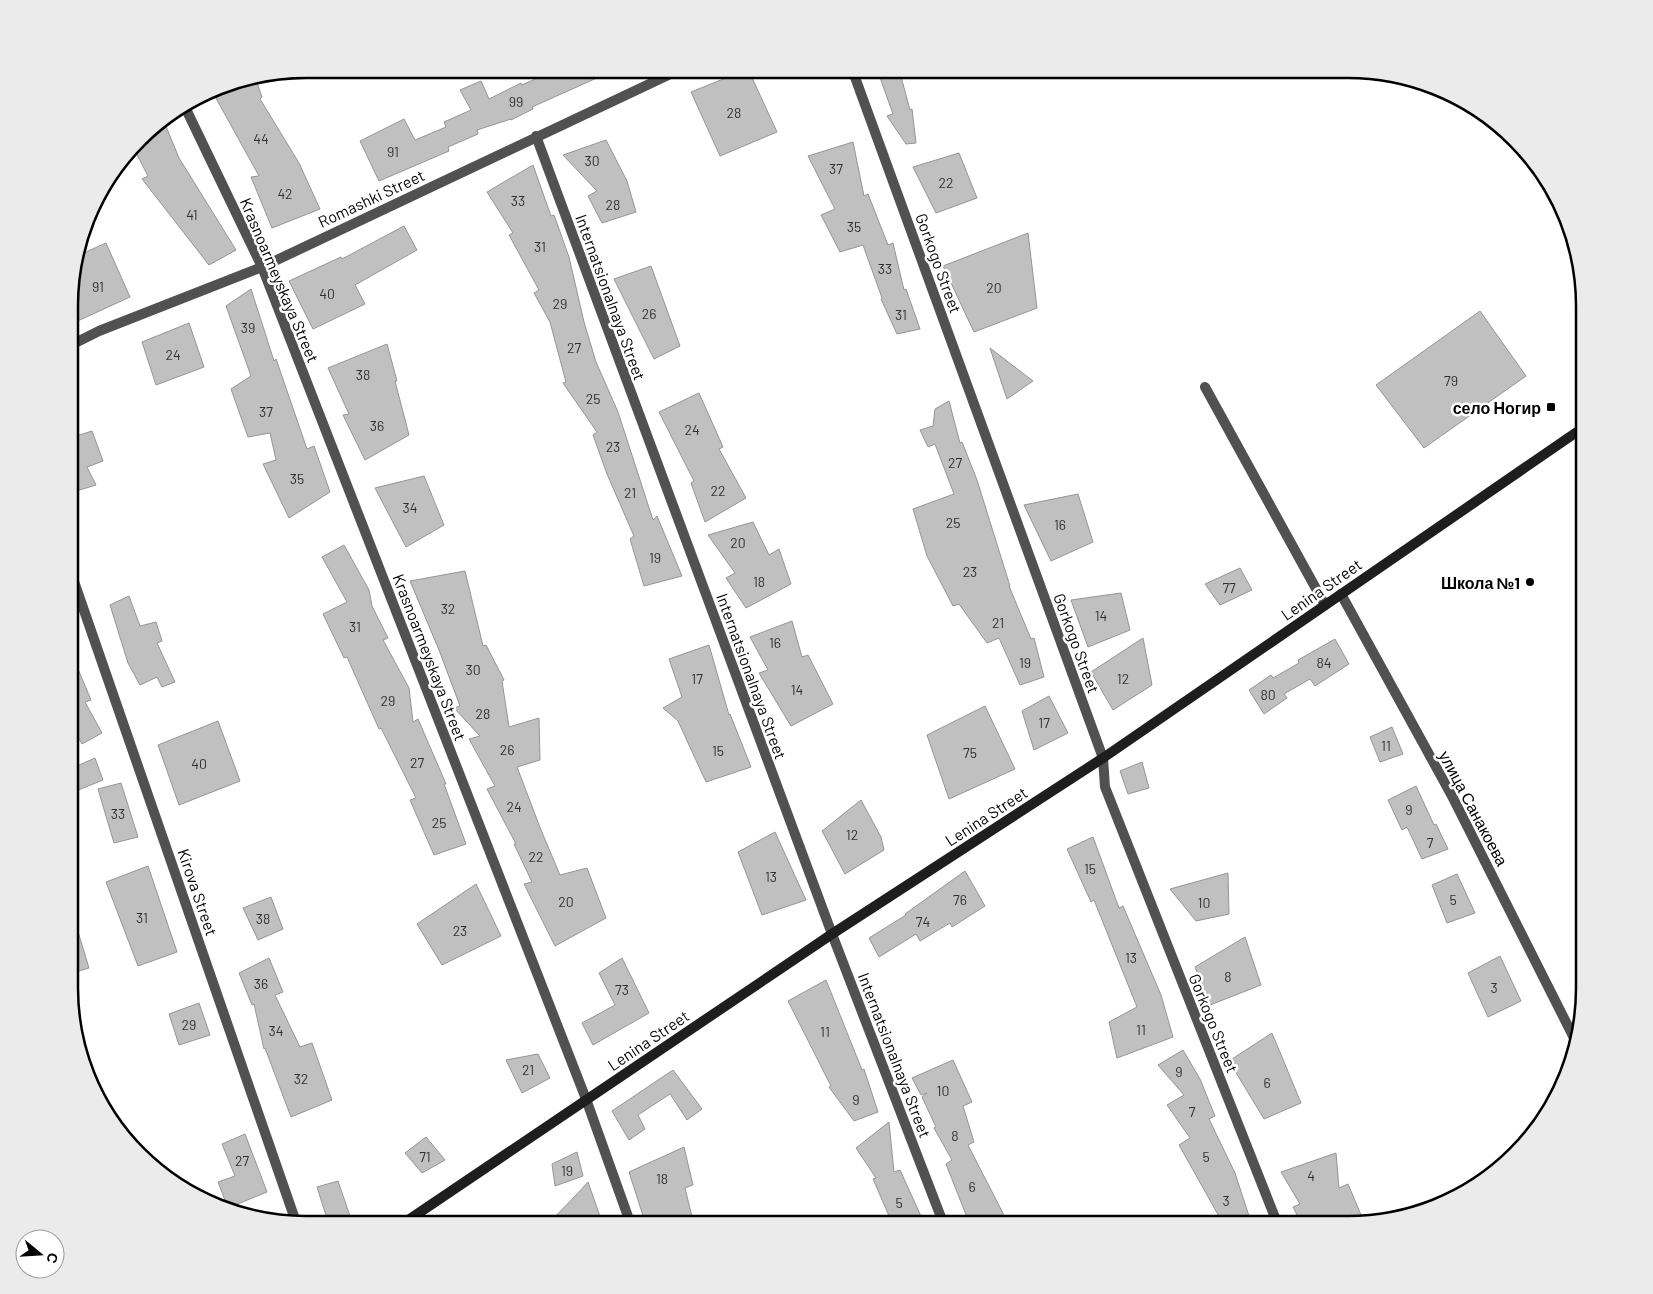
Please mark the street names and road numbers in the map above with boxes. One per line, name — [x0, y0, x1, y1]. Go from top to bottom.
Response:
street label: Romashki Street — [315, 165, 427, 231]
street label: Krasnoarmeyskaya Street — [237, 195, 323, 365]
street label: Gorkogo Street — [912, 210, 966, 316]
street label: Internatsionalnaya Street — [572, 211, 650, 383]
street label: Lenina Street — [1277, 554, 1365, 624]
street label: Krasnoarmeyskaya Street — [389, 571, 471, 743]
street label: Internatsionalnaya Street — [713, 590, 791, 762]
street label: Gorkogo Street — [1050, 590, 1104, 696]
street label: улица Санакоева — [1436, 747, 1512, 869]
street label: Lenina Street — [941, 782, 1031, 850]
street label: Kirova Street — [174, 846, 222, 938]
street label: Internatsionalnaya Street — [855, 970, 935, 1140]
street label: Gorkogo Street — [1186, 971, 1242, 1075]
street label: Lenina Street — [604, 1006, 692, 1074]

